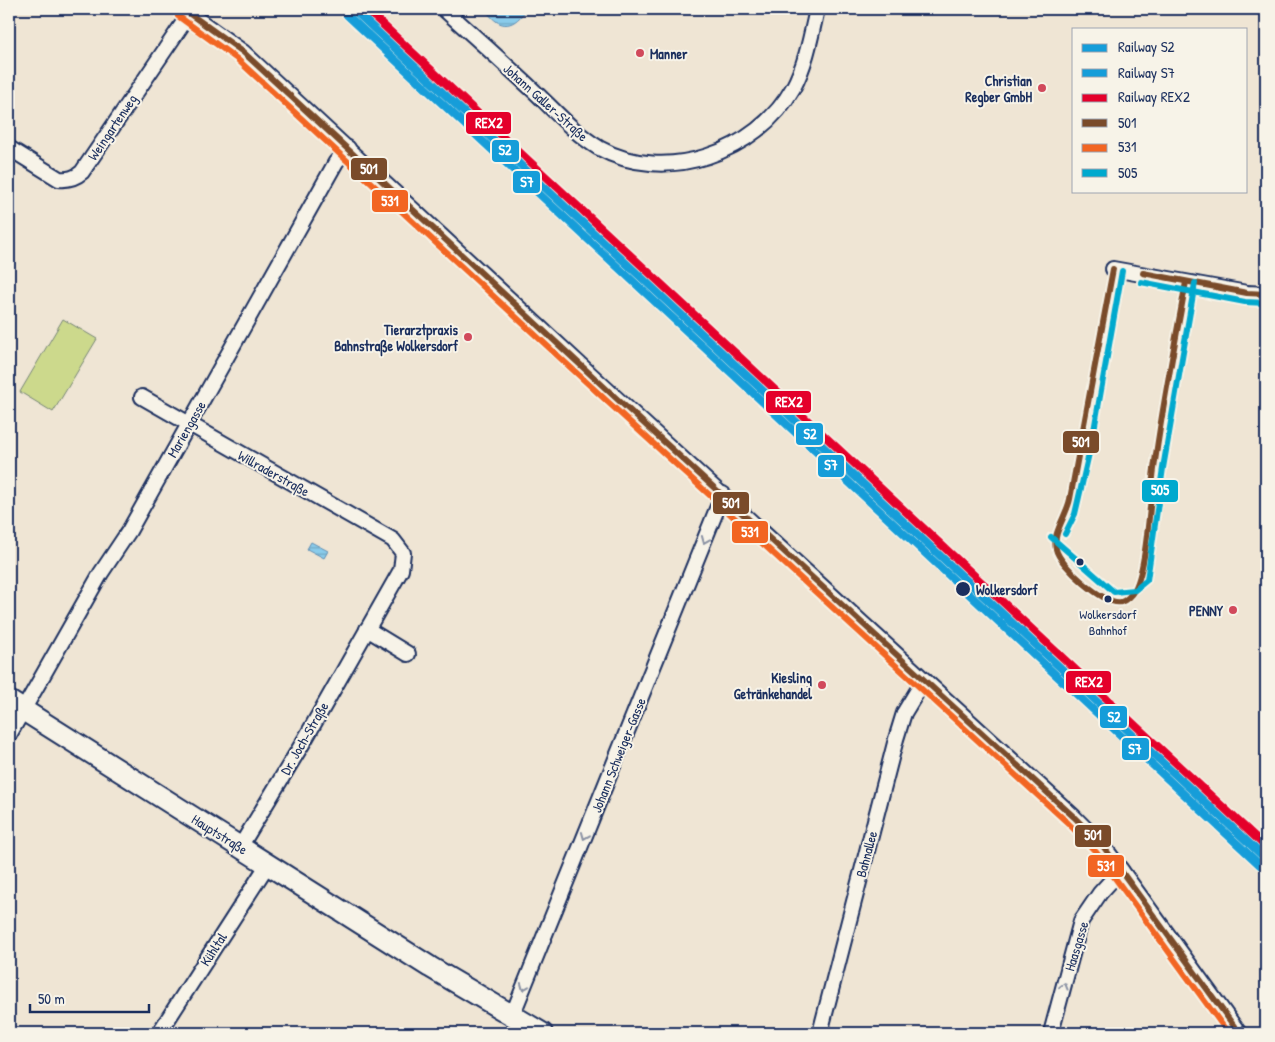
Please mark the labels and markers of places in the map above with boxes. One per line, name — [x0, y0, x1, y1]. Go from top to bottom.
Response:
place label: Manner — [650, 44, 688, 63]
marker: Manner — [634, 47, 646, 59]
place label: Christian Regber GmbH — [965, 71, 1032, 108]
marker: Christian Regber GmbH — [1036, 82, 1048, 94]
place label: Tierarztpraxis Bahnstraße Wolkersdorf — [334, 320, 459, 357]
marker: Tierarztpraxis Bahnstraße Wolkersdorf — [462, 331, 474, 343]
unlabelled marker — [1075, 557, 1085, 567]
marker: Wolkersdorf — [954, 580, 972, 598]
place label: Wolkersdorf — [976, 580, 1039, 599]
marker: Wolkersdorf Bahnhof — [1103, 594, 1113, 604]
place label: PENNY — [1189, 601, 1224, 620]
marker: PENNY — [1227, 604, 1239, 616]
place label: Wolkersdorf Bahnhof — [1079, 605, 1137, 639]
place label: Kiesling Getränkehandel — [734, 668, 812, 703]
marker: Kiesling Getränkehandel — [816, 679, 828, 691]

